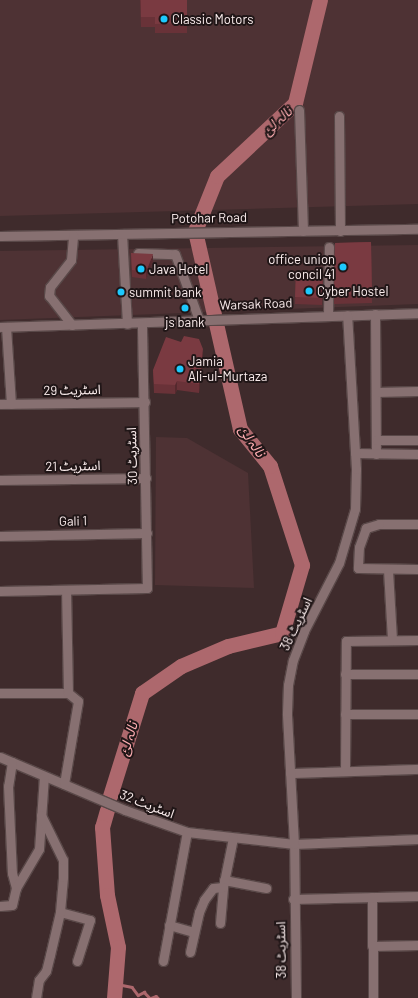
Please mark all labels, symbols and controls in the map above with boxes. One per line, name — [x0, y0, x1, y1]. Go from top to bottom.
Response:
place label: Classic Motors — [172, 11, 253, 27]
marker: Classic Motors — [159, 14, 169, 24]
water label: نالہ لئ — [259, 103, 295, 139]
street label: Potohar Road — [171, 210, 247, 226]
place label: office union concil 41 — [268, 252, 335, 283]
place label: Java Hotel — [149, 261, 208, 277]
marker: office union concil 41 — [338, 262, 348, 272]
marker: Java Hotel — [136, 264, 146, 274]
place label: Cyber Hostel — [317, 283, 388, 299]
place label: summit bank — [129, 284, 202, 300]
marker: Cyber Hostel — [304, 286, 314, 296]
marker: summit bank — [116, 287, 126, 297]
street label: Warsak Road — [219, 295, 293, 313]
marker: js bank — [180, 303, 190, 313]
place label: js bank — [165, 314, 205, 330]
place label: Jamia Ali-ul-Murtaza — [188, 354, 267, 385]
marker: Jamia Ali-ul-Murtaza — [175, 364, 185, 374]
street label: اسٹریٹ 29 — [43, 382, 101, 398]
water label: نالہ لئ — [235, 422, 269, 460]
street label: اسٹریٹ 30 — [124, 427, 140, 485]
street label: اسٹریٹ 21 — [45, 458, 101, 474]
street label: Gali 1 — [59, 513, 87, 529]
street label: اسٹریٹ 38 — [277, 595, 315, 653]
water label: نالہ لئ — [115, 720, 141, 758]
street label: اسٹریٹ 32 — [117, 786, 177, 822]
street label: اسٹریٹ 38 — [273, 921, 289, 979]

